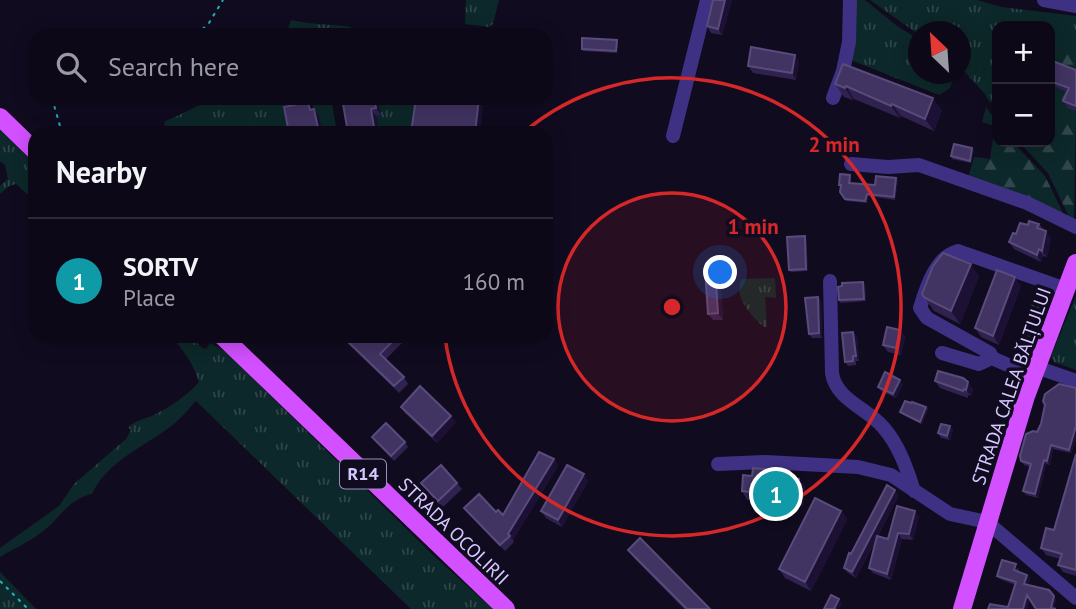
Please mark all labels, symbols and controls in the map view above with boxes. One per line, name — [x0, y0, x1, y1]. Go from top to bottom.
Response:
north arrow — [908, 21, 971, 84]
map controls — [992, 21, 1055, 147]
button: + — [992, 21, 1055, 84]
search box — [28, 28, 553, 105]
icon: search — [52, 48, 90, 86]
text: Search here — [108, 50, 239, 83]
button: − — [992, 84, 1055, 147]
text: 2 min — [808, 131, 860, 158]
text: Nearby — [56, 152, 146, 191]
text: 1 min — [727, 213, 779, 240]
text: SORTV — [123, 250, 198, 283]
your location — [703, 255, 737, 289]
text: 1 — [72, 267, 86, 296]
text: 160 m — [463, 267, 525, 296]
text: Place — [123, 283, 176, 312]
street label: STRADA CALEA BĂLȚULUI — [966, 284, 1056, 488]
centre of rings — [660, 295, 684, 319]
road number: R14 — [340, 460, 386, 488]
pin: 1 — [753, 468, 799, 520]
street label: STRADA OCOLIRII — [394, 472, 514, 590]

